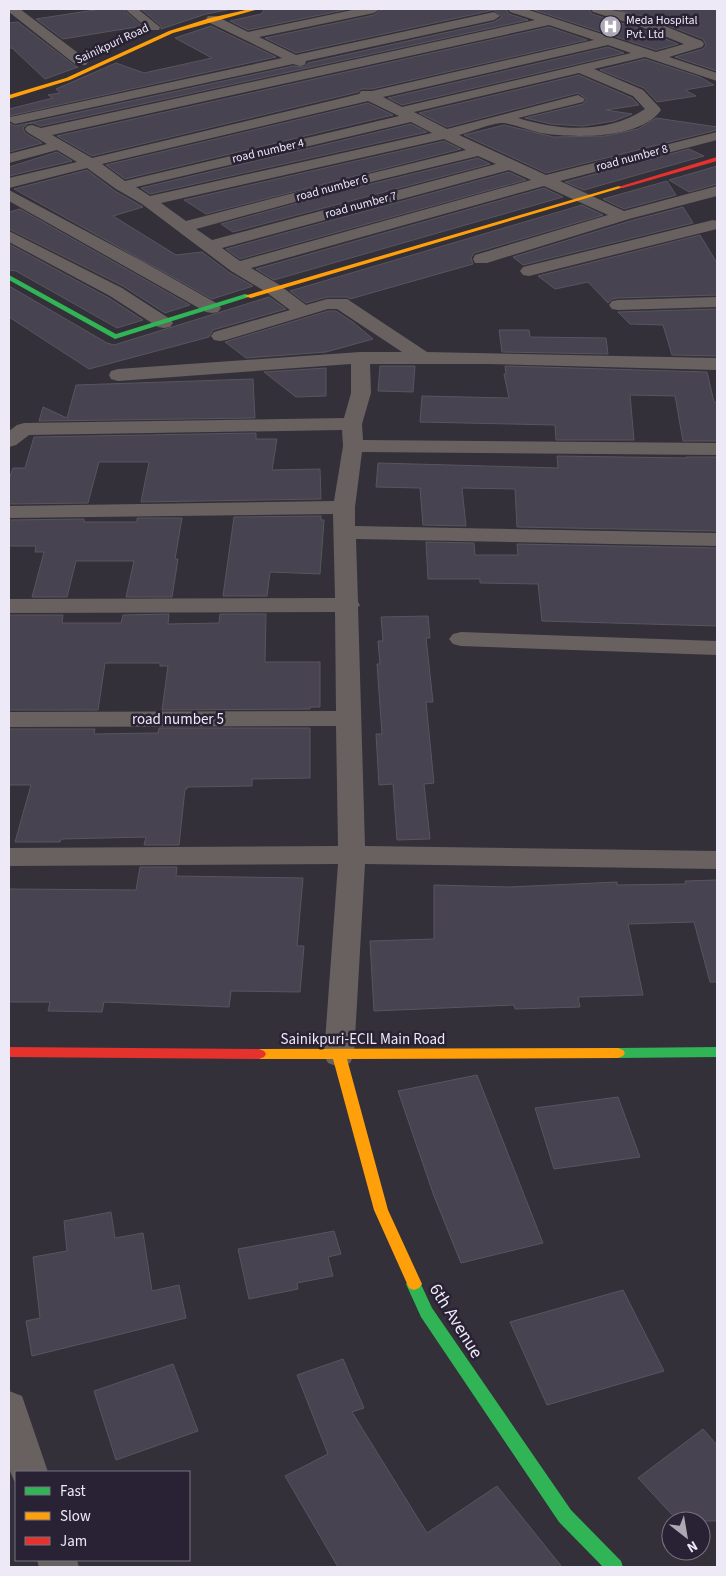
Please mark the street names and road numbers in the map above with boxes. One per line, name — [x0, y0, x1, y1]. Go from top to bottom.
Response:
street label: Sainikpuri Road — [72, 20, 152, 68]
street label: road number 4 — [230, 134, 306, 168]
street label: road number 8 — [594, 140, 670, 176]
street label: road number 6 — [294, 170, 370, 206]
street label: road number 7 — [323, 187, 399, 223]
street label: road number 5 — [132, 709, 224, 730]
street label: Sainikpuri-ECIL Main Road — [281, 1029, 445, 1050]
street label: 6th Avenue — [423, 1279, 489, 1363]

